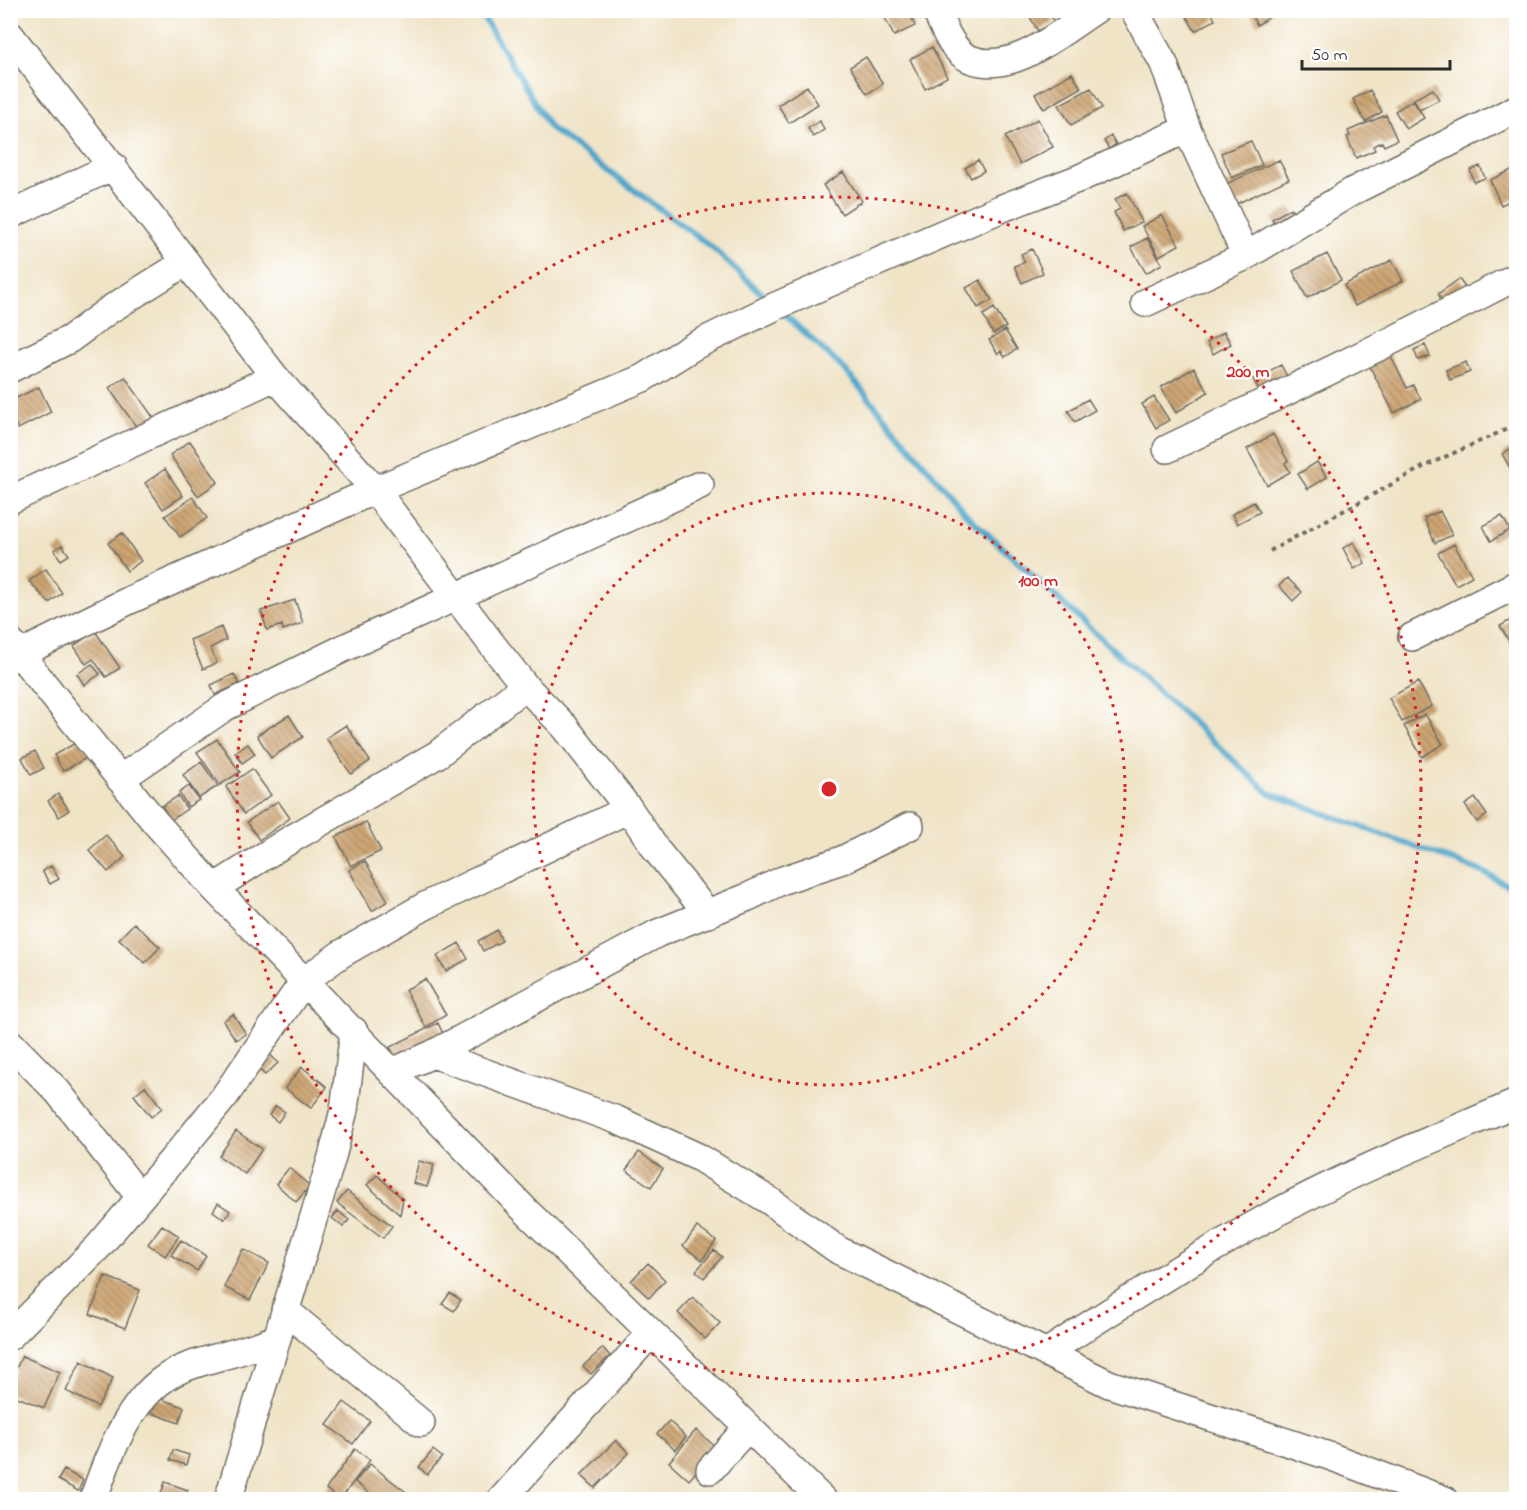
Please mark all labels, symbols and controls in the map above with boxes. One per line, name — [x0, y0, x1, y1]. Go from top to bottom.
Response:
scale bar — [1302, 33, 1450, 71]
text: 50 m — [1311, 43, 1348, 69]
text: 200 m — [1226, 360, 1270, 386]
text: 100 m — [1018, 569, 1058, 595]
centre of rings — [819, 779, 839, 799]

